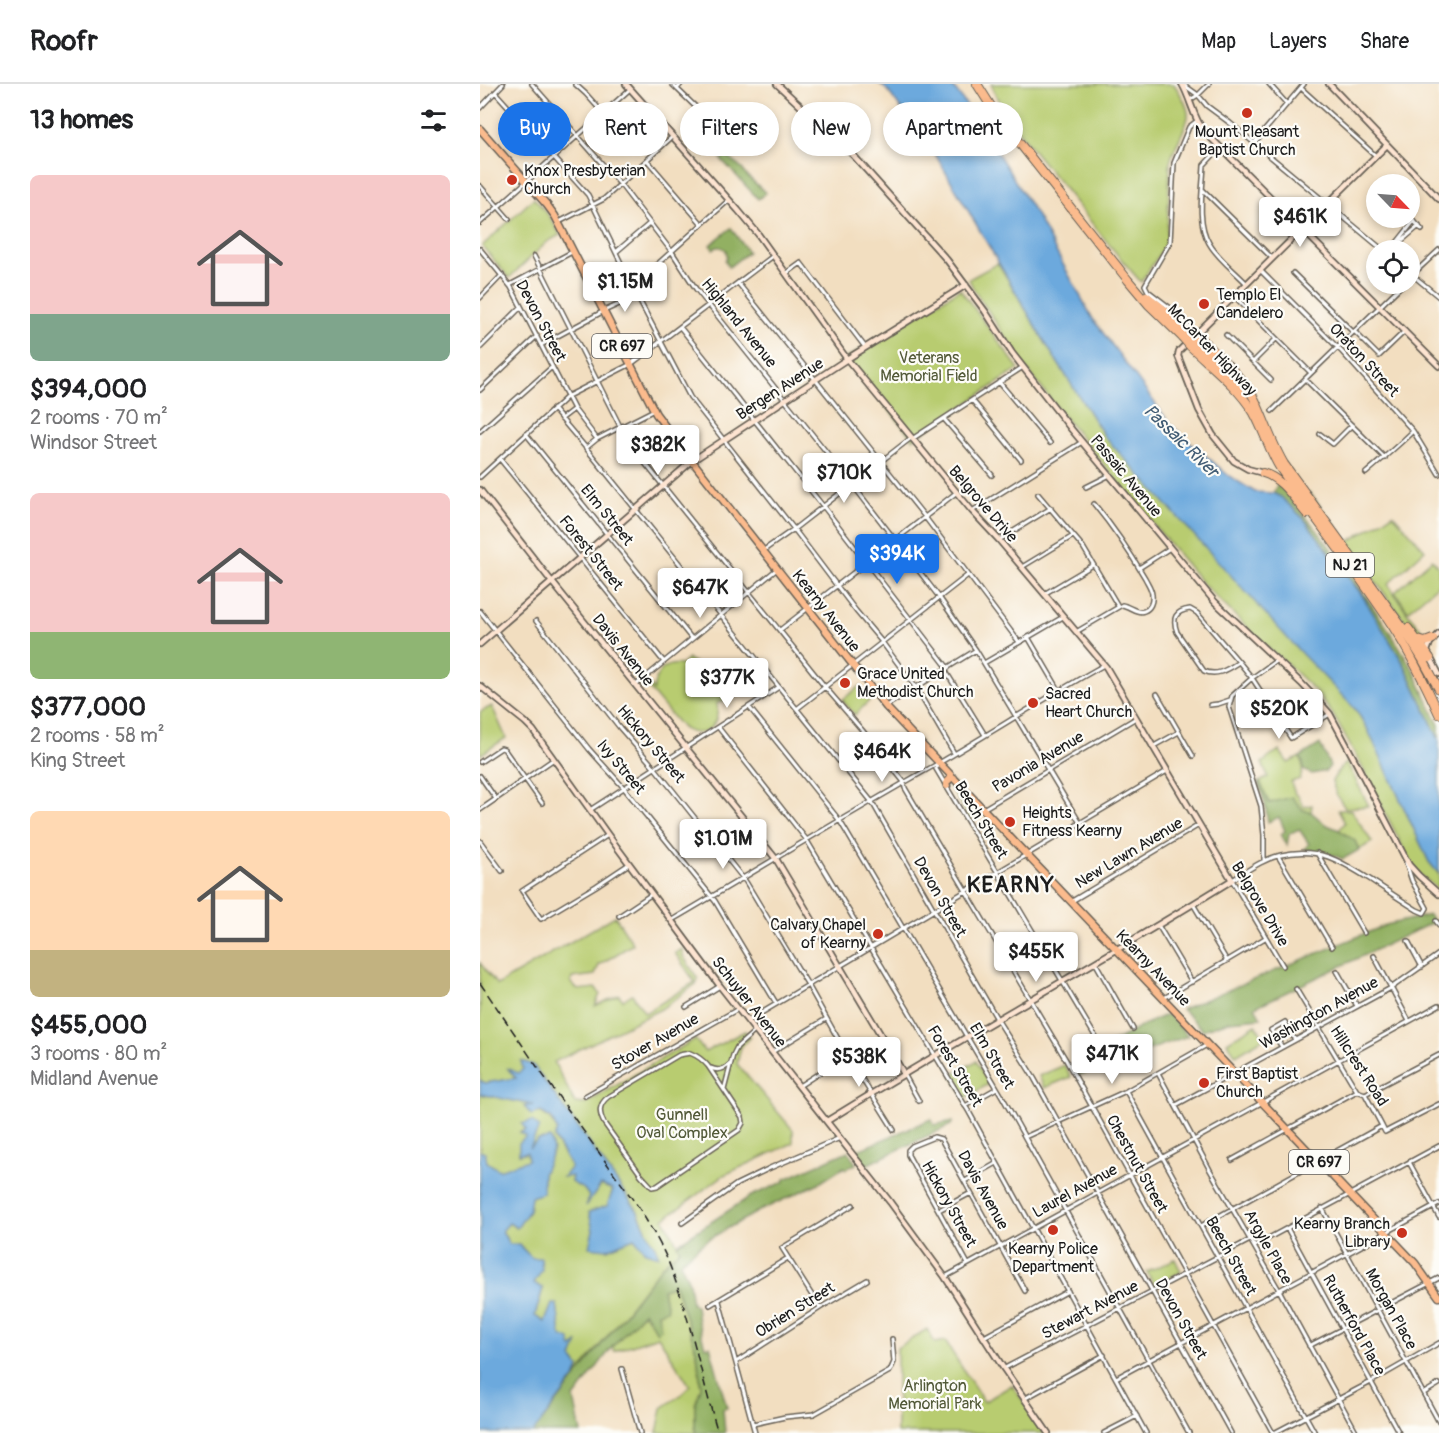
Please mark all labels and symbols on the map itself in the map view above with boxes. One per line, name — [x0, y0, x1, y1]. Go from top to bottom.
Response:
marker: Mount Pleasant Baptist Church — [1240, 106, 1254, 120]
place label: Mount Pleasant Baptist Church — [1195, 122, 1300, 160]
place label: Knox Presbyterian Church — [524, 161, 645, 199]
marker: Knox Presbyterian Church — [505, 173, 519, 187]
north arrow — [1366, 174, 1420, 228]
pin: $461K — [1258, 197, 1342, 248]
pin: $1.15M — [576, 262, 674, 313]
street label: Highland Avenue — [697, 274, 781, 372]
street label: Devon Street — [511, 277, 571, 366]
place label: Templo El Candelero — [1216, 285, 1284, 323]
marker: Templo El Candelero — [1197, 297, 1211, 311]
street label: McCarter Highway — [1163, 300, 1261, 400]
street label: Oraton Street — [1325, 319, 1404, 401]
road number: CR 697 — [592, 334, 652, 358]
park label: Veterans Memorial Field — [880, 348, 978, 386]
street label: Bergen Avenue — [733, 353, 827, 425]
water label: Passaic River — [1139, 399, 1225, 484]
pin: $382K — [616, 425, 700, 476]
street label: Passaic Avenue — [1086, 431, 1166, 521]
pin: $710K — [802, 453, 886, 504]
street label: Belgrove Drive — [944, 461, 1022, 547]
street label: Elm Street — [576, 480, 638, 550]
street label: Forest Street — [555, 511, 628, 595]
pin: $394K — [855, 534, 939, 585]
road number: NJ 21 — [1326, 553, 1374, 577]
street label: Kearny Avenue — [788, 566, 864, 656]
pin: $647K — [658, 568, 742, 619]
street label: Davis Avenue — [588, 610, 658, 690]
pin: $377K — [685, 658, 769, 709]
place label: Grace United Methodist Church — [857, 664, 974, 702]
marker: Grace United Methodist Church — [838, 676, 852, 690]
place label: Sacred Heart Church — [1045, 684, 1132, 722]
pin: $520K — [1237, 689, 1321, 740]
marker: Sacred Heart Church — [1026, 696, 1040, 710]
street label: Hickory Street — [613, 701, 690, 788]
street label: Pavonia Avenue — [989, 727, 1088, 797]
pin: $464K — [840, 732, 924, 783]
street label: Ivy Street — [592, 736, 650, 799]
street label: Beech Street — [950, 777, 1012, 863]
place label: Heights Fitness Kearny — [1022, 803, 1122, 841]
street label: New Lawn Avenue — [1072, 813, 1187, 893]
marker: Heights Fitness Kearny — [1003, 815, 1017, 829]
pin: $1.01M — [674, 819, 772, 870]
street label: Devon Street — [909, 853, 971, 941]
street label: Belgrove Drive — [1227, 858, 1293, 950]
district label: KEARNY — [967, 871, 1055, 899]
place label: Calvary Chapel of Kearny — [770, 915, 866, 953]
street label: Kearny Avenue — [1111, 925, 1195, 1011]
marker: Calvary Chapel of Kearny — [871, 927, 885, 941]
pin: $455K — [994, 932, 1078, 983]
street label: Schuyler Avenue — [707, 953, 791, 1052]
street label: Washington Avenue — [1256, 972, 1382, 1054]
street label: Stover Avenue — [608, 1009, 702, 1075]
street label: Elm Street — [965, 1019, 1019, 1093]
street label: Forest Street — [923, 1022, 987, 1111]
street label: Hillcrest Road — [1326, 1022, 1392, 1110]
pin: $471K — [1070, 1034, 1154, 1085]
pin: $538K — [817, 1037, 901, 1088]
place label: First Baptist Church — [1216, 1064, 1299, 1102]
marker: First Baptist Church — [1197, 1076, 1211, 1090]
park label: Gunnell Oval Complex — [636, 1105, 728, 1143]
street label: Chestnut Street — [1102, 1111, 1173, 1217]
street label: Davis Avenue — [953, 1147, 1013, 1233]
road number: CR 697 — [1289, 1150, 1349, 1174]
street label: Hickory Street — [917, 1157, 981, 1251]
street label: Laurel Avenue — [1029, 1159, 1121, 1223]
street label: Argyle Place — [1239, 1206, 1297, 1288]
street label: Beech Street — [1201, 1213, 1261, 1300]
place label: Kearny Branch Library — [1294, 1214, 1390, 1252]
marker: Kearny Police Department — [1046, 1223, 1060, 1237]
marker: Kearny Branch Library — [1395, 1226, 1409, 1240]
place label: Kearny Police Department — [1008, 1239, 1098, 1277]
street label: Morgan Place — [1361, 1265, 1421, 1353]
street label: Rutherford Place — [1318, 1271, 1390, 1379]
street label: Devon Street — [1151, 1275, 1212, 1363]
street label: Stewart Avenue — [1038, 1276, 1142, 1344]
street label: Obrien Street — [752, 1277, 839, 1342]
park label: Arlington Memorial Park — [888, 1376, 982, 1414]

